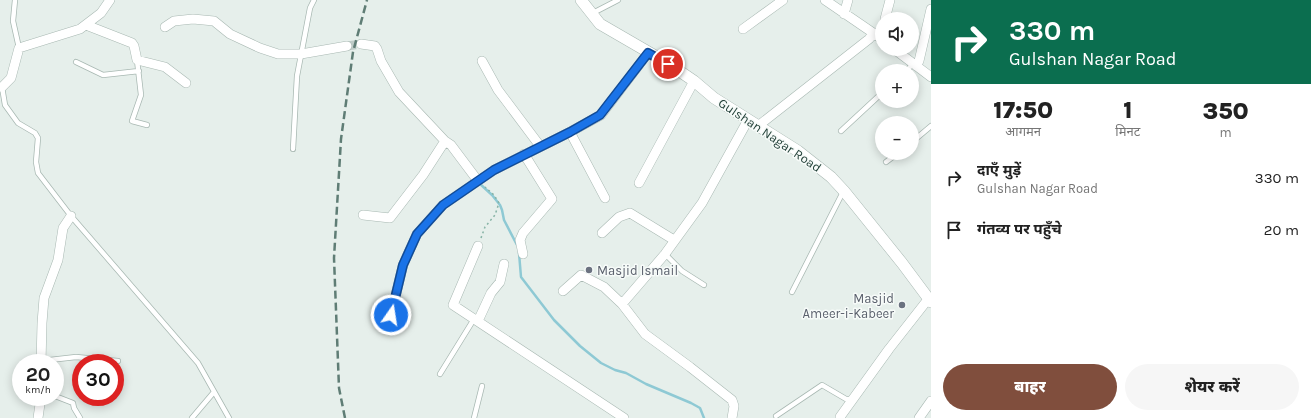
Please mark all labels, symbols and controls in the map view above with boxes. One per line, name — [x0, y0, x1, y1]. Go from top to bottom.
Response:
map controls — [875, 12, 919, 160]
button: sound — [875, 12, 919, 56]
text: 330 m — [1009, 14, 1095, 47]
icon: right — [943, 16, 995, 68]
pin — [651, 47, 685, 81]
text: Gulshan Nagar Road — [1009, 48, 1176, 70]
icon: arrive — [657, 53, 679, 75]
button: + — [875, 64, 919, 108]
street label: Gulshan Nagar Road — [716, 95, 824, 175]
text: 17:50 — [993, 96, 1053, 124]
text: 1 — [1123, 96, 1132, 124]
text: 350 — [1202, 97, 1249, 125]
button: − — [875, 116, 919, 160]
text: आगमन — [1005, 124, 1041, 139]
text: मिनट — [1115, 124, 1140, 139]
text: m — [1220, 125, 1232, 140]
text: दाएँ मुड़ें — [977, 161, 1021, 179]
icon: right — [943, 167, 965, 189]
text: 330 m — [1255, 169, 1299, 187]
text: Gulshan Nagar Road — [977, 181, 1098, 196]
icon: arrive — [943, 219, 965, 241]
text: गंतव्य पर पहुँचे — [977, 220, 1062, 238]
text: 20 m — [1264, 221, 1299, 239]
place label: Masjid Ismail — [597, 263, 678, 278]
marker: Masjid Ismail — [584, 265, 594, 275]
place label: Masjid Ameer-i-Kabeer — [803, 291, 894, 321]
position arrow — [370, 294, 412, 336]
marker: Masjid Ameer-i-Kabeer — [897, 300, 907, 310]
speed limit sign: 30 — [72, 354, 124, 406]
text: 20 — [26, 363, 50, 386]
button: बाहर — [943, 364, 1117, 410]
button: शेयर करें — [1125, 364, 1299, 410]
text: km/h — [25, 384, 51, 396]

